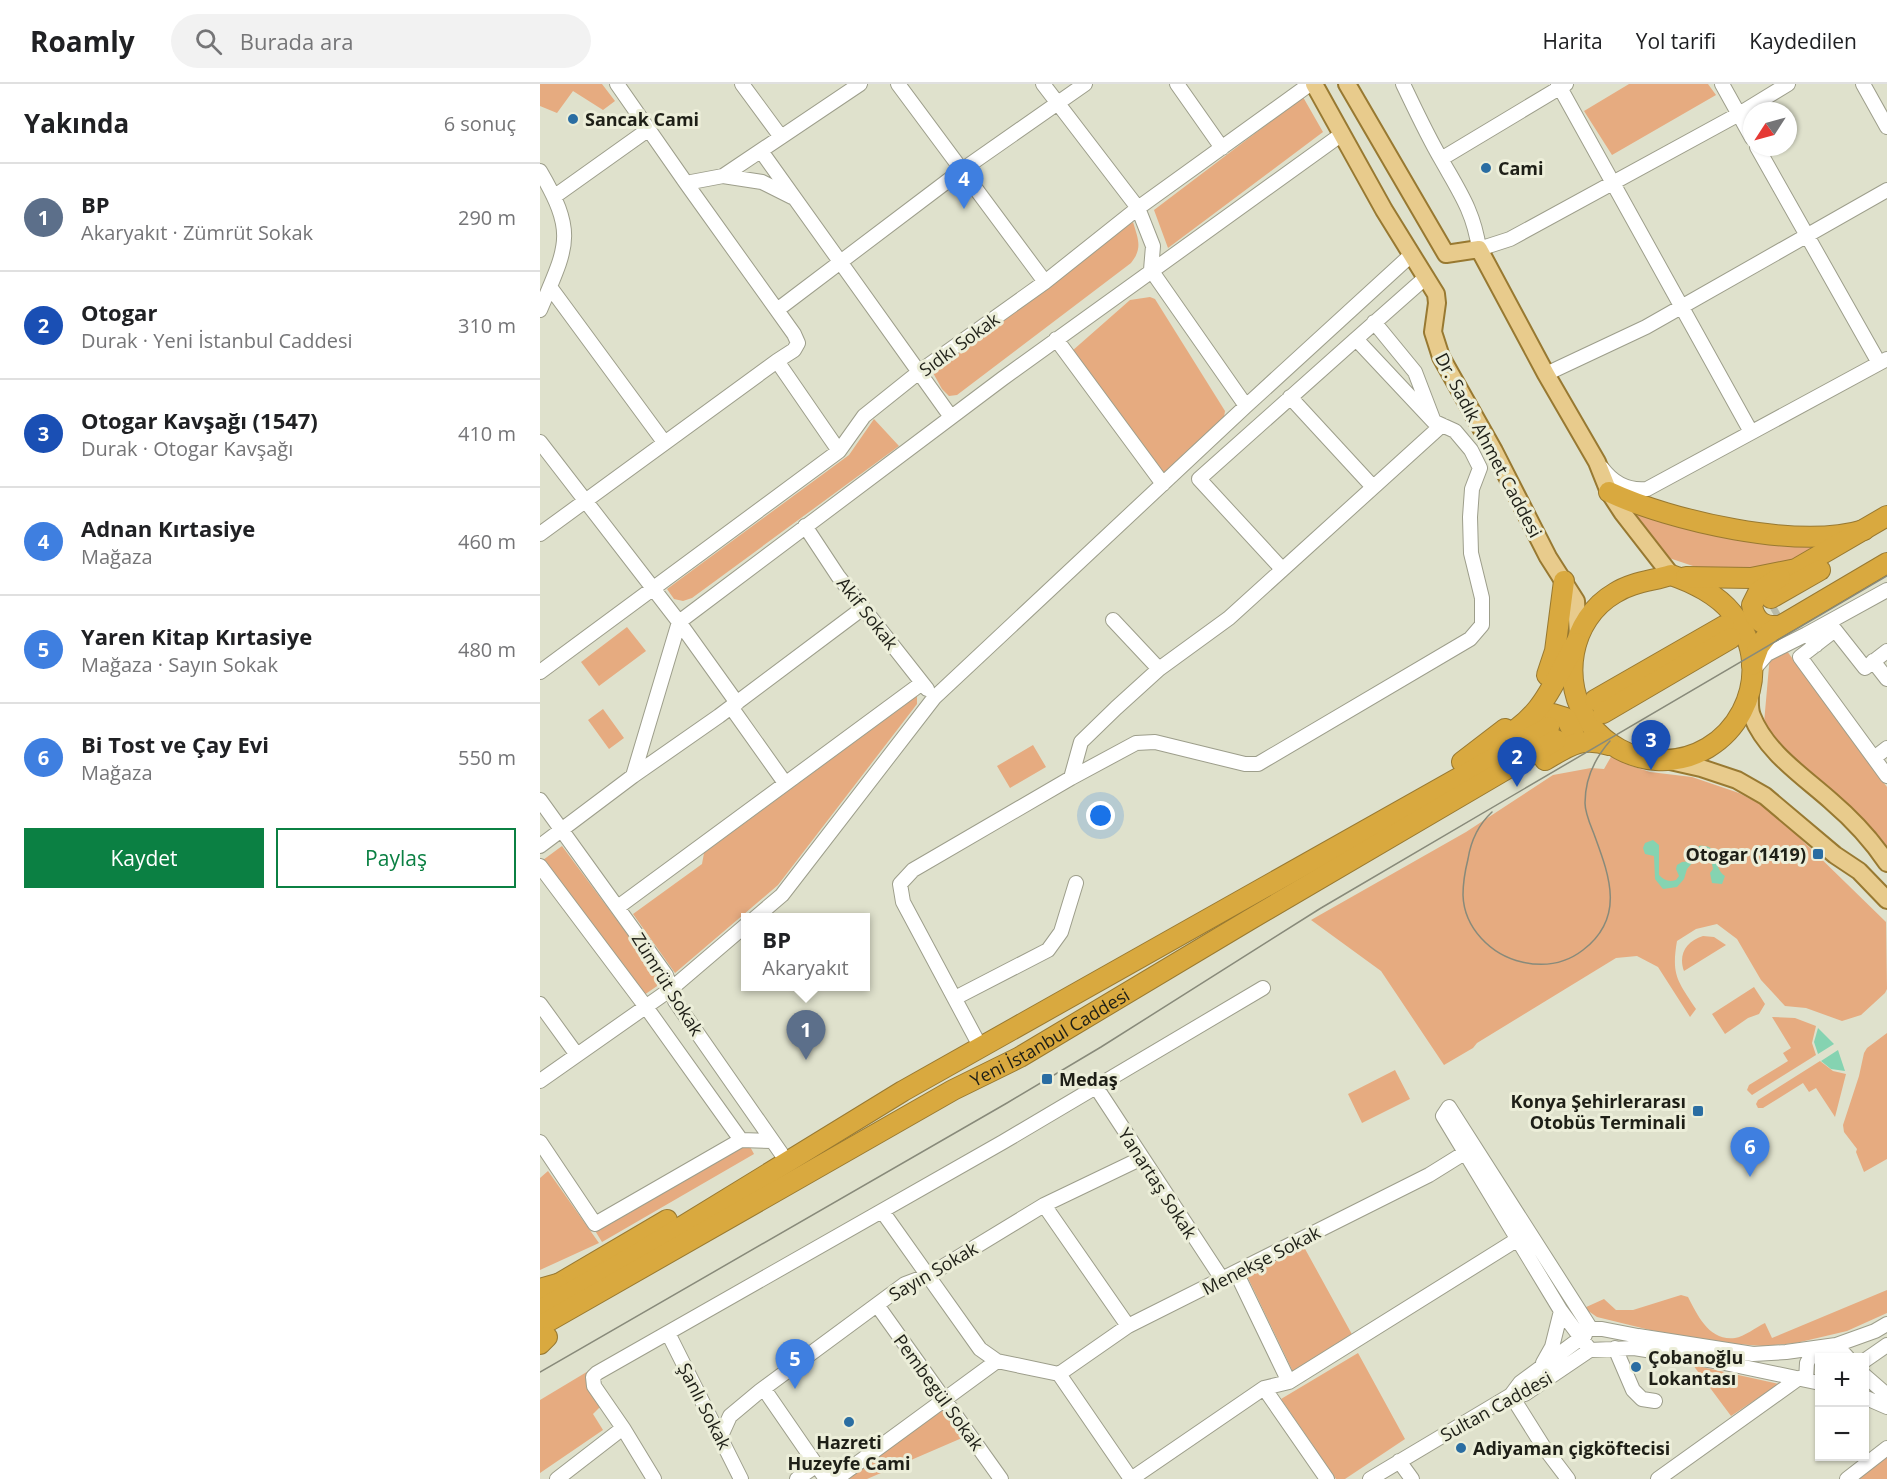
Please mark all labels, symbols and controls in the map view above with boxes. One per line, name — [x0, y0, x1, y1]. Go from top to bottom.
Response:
search box — [171, 14, 591, 68]
text: Roamly — [30, 22, 135, 60]
icon: search — [192, 25, 225, 58]
text: Burada ara — [240, 26, 353, 56]
text: Harita — [1542, 27, 1603, 55]
text: Yol tarifi — [1636, 27, 1716, 55]
text: Kaydedilen — [1749, 27, 1857, 55]
north arrow — [1743, 102, 1797, 156]
text: Yakında — [24, 105, 129, 141]
place label: Sancak Cami — [585, 107, 699, 131]
text: 6 sonuç — [444, 110, 516, 137]
marker: Sancak Cami — [566, 112, 580, 126]
place label: Cami — [1498, 156, 1544, 180]
pin: 4 — [944, 160, 984, 209]
marker: Cami — [1479, 161, 1493, 175]
text: BP — [81, 189, 110, 219]
text: 1 — [38, 204, 49, 231]
text: 290 m — [458, 204, 516, 231]
text: Akaryakıt · Zümrüt Sokak — [81, 219, 313, 246]
text: Otogar — [81, 297, 157, 327]
street label: Sıdkı Sokak — [914, 306, 1004, 381]
text: 2 — [38, 312, 49, 339]
text: 310 m — [458, 312, 516, 339]
text: Durak · Yeni İstanbul Caddesi — [81, 327, 353, 354]
street label: Dr. Sadık Ahmet Caddesi — [1430, 348, 1548, 542]
text: Otogar Kavşağı (1547) — [81, 405, 318, 435]
text: 3 — [38, 420, 49, 447]
text: 410 m — [458, 420, 516, 447]
text: Durak · Otogar Kavşağı — [81, 435, 293, 462]
text: Adnan Kırtasiye — [81, 513, 255, 543]
text: 4 — [38, 528, 49, 555]
text: 460 m — [458, 528, 516, 555]
text: Mağaza — [81, 543, 153, 570]
street label: Akif Sokak — [832, 572, 904, 655]
text: Yaren Kitap Kırtasiye — [81, 621, 312, 651]
text: 5 — [38, 636, 49, 663]
text: 480 m — [458, 636, 516, 663]
text: Mağaza · Sayın Sokak — [81, 651, 278, 678]
pin: 3 — [1632, 720, 1670, 770]
text: Bi Tost ve Çay Evi — [81, 729, 269, 759]
pin: 2 — [1498, 738, 1536, 787]
text: 6 — [38, 744, 49, 771]
text: 550 m — [458, 744, 516, 771]
text: Mağaza — [81, 759, 153, 786]
your location — [1086, 801, 1115, 830]
button: Kaydet — [24, 828, 264, 888]
button: Paylaş — [276, 828, 516, 888]
place label: Otogar (1419) — [1685, 842, 1806, 866]
marker: Otogar (1419) — [1811, 847, 1825, 861]
popup — [741, 913, 870, 991]
text: BP — [762, 924, 791, 954]
street label: Zümrüt Sokak — [627, 928, 709, 1040]
text: Akaryakıt — [762, 954, 849, 981]
street label: Yeni İstanbul Caddesi — [966, 982, 1134, 1092]
pin: 1 — [786, 1010, 826, 1060]
place label: Medaş — [1059, 1067, 1118, 1091]
marker: Medaş — [1040, 1072, 1054, 1086]
place label: Konya Şehirlerarası Otobüs Terminali — [1511, 1089, 1686, 1134]
marker: Konya Şehirlerarası Otobüs Terminali — [1691, 1104, 1705, 1118]
street label: Yanartaş Sokak — [1113, 1123, 1203, 1244]
pin: 6 — [1730, 1128, 1770, 1177]
street label: Menekşe Sokak — [1198, 1220, 1325, 1300]
street label: Sayın Sokak — [884, 1236, 982, 1306]
street label: Pembegül Sokak — [889, 1329, 990, 1455]
pin: 5 — [776, 1340, 814, 1389]
place label: Çobanoğlu Lokantası — [1648, 1345, 1743, 1390]
map controls — [1815, 1353, 1869, 1461]
button: + — [1815, 1353, 1869, 1407]
street label: Şanlı Sokak — [673, 1359, 737, 1454]
marker: Çobanoğlu Lokantası — [1629, 1360, 1643, 1374]
street label: Sultan Caddesi — [1436, 1365, 1556, 1447]
button: − — [1815, 1407, 1869, 1461]
marker: Hazreti Huzeyfe Cami — [842, 1415, 856, 1429]
place label: Hazreti Huzeyfe Cami — [787, 1430, 911, 1475]
place label: Adiyaman çigköftecisi — [1473, 1436, 1670, 1460]
marker: Adiyaman çigköftecisi — [1454, 1441, 1468, 1455]

